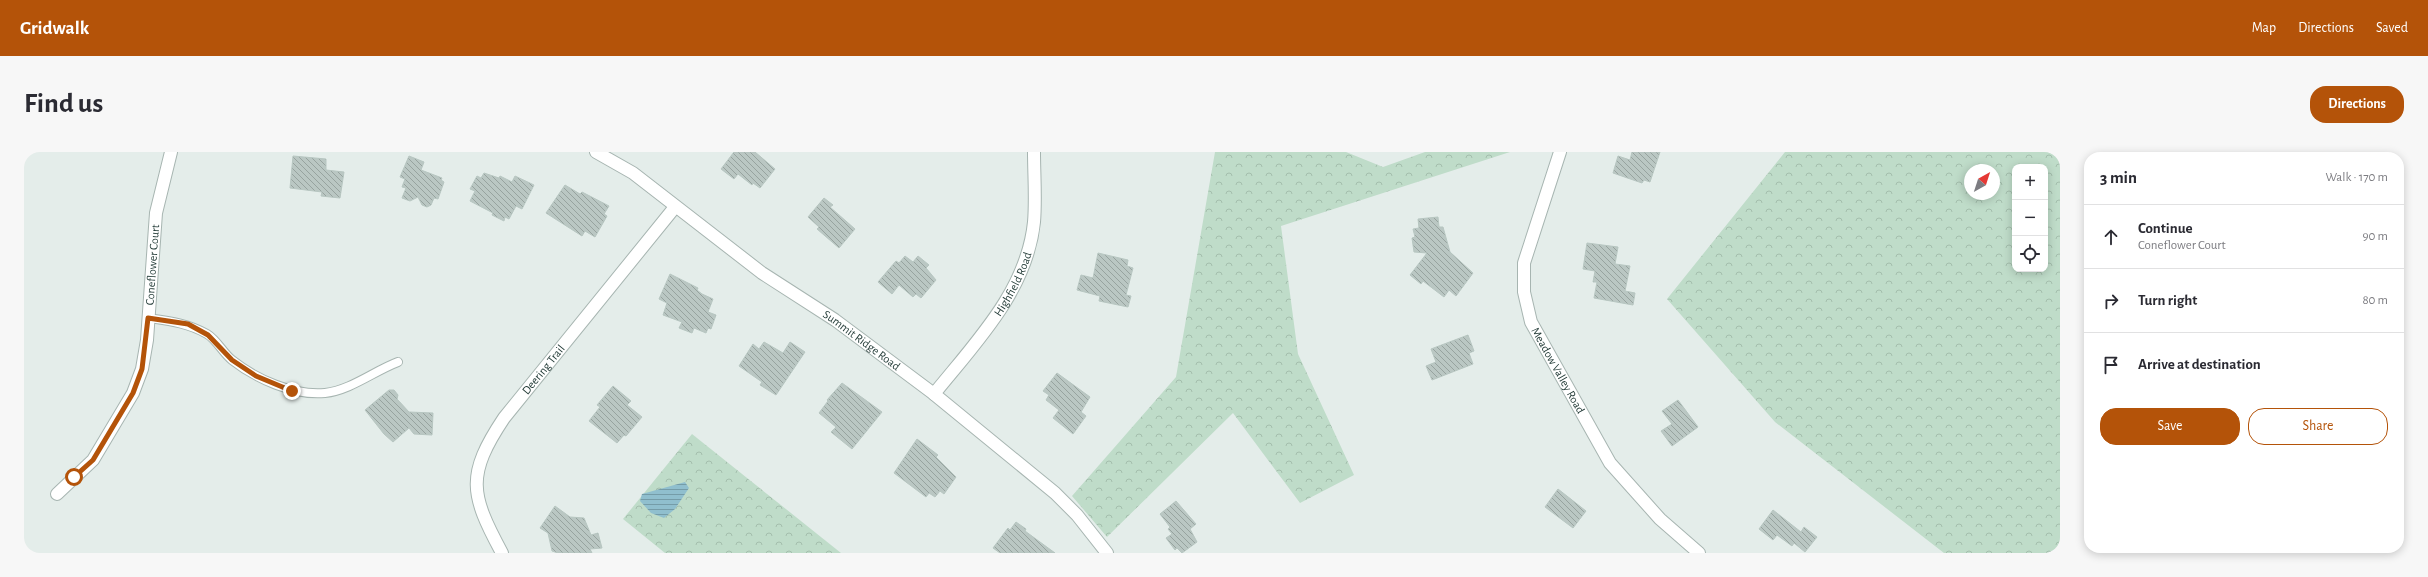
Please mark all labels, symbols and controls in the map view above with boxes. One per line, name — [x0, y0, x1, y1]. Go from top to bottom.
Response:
text: Gridwalk — [20, 19, 89, 38]
text: Map — [2252, 21, 2276, 35]
text: Directions — [2298, 21, 2354, 35]
text: Saved — [2376, 21, 2408, 35]
button: Directions — [2310, 86, 2404, 123]
text: Find us — [24, 90, 103, 118]
north arrow — [1964, 164, 2000, 200]
map controls — [2012, 164, 2048, 272]
button: + — [2012, 164, 2048, 200]
text: 3 min — [2100, 169, 2137, 186]
text: Walk · 170 m — [2325, 171, 2388, 184]
button: − — [2012, 200, 2048, 236]
text: Continue — [2138, 221, 2193, 236]
street label: Coneflower Court — [143, 224, 161, 306]
icon: ahead — [2100, 226, 2122, 248]
text: 90 m — [2362, 230, 2388, 243]
button: locate — [2012, 236, 2048, 272]
text: Coneflower Court — [2138, 239, 2226, 252]
street label: Highfield Road — [992, 250, 1034, 318]
icon: right — [2100, 290, 2122, 312]
text: Turn right — [2138, 293, 2197, 308]
text: 80 m — [2362, 294, 2388, 307]
street label: Summit Ridge Road — [821, 308, 902, 373]
street label: Meadow Valley Road — [1529, 325, 1587, 415]
street label: Deering Trail — [520, 342, 567, 397]
icon: arrive — [2100, 354, 2122, 376]
text: Arrive at destination — [2138, 357, 2261, 372]
route end — [283, 382, 301, 400]
button: Save — [2100, 408, 2240, 445]
button: Share — [2248, 408, 2388, 445]
route start — [65, 468, 83, 486]

